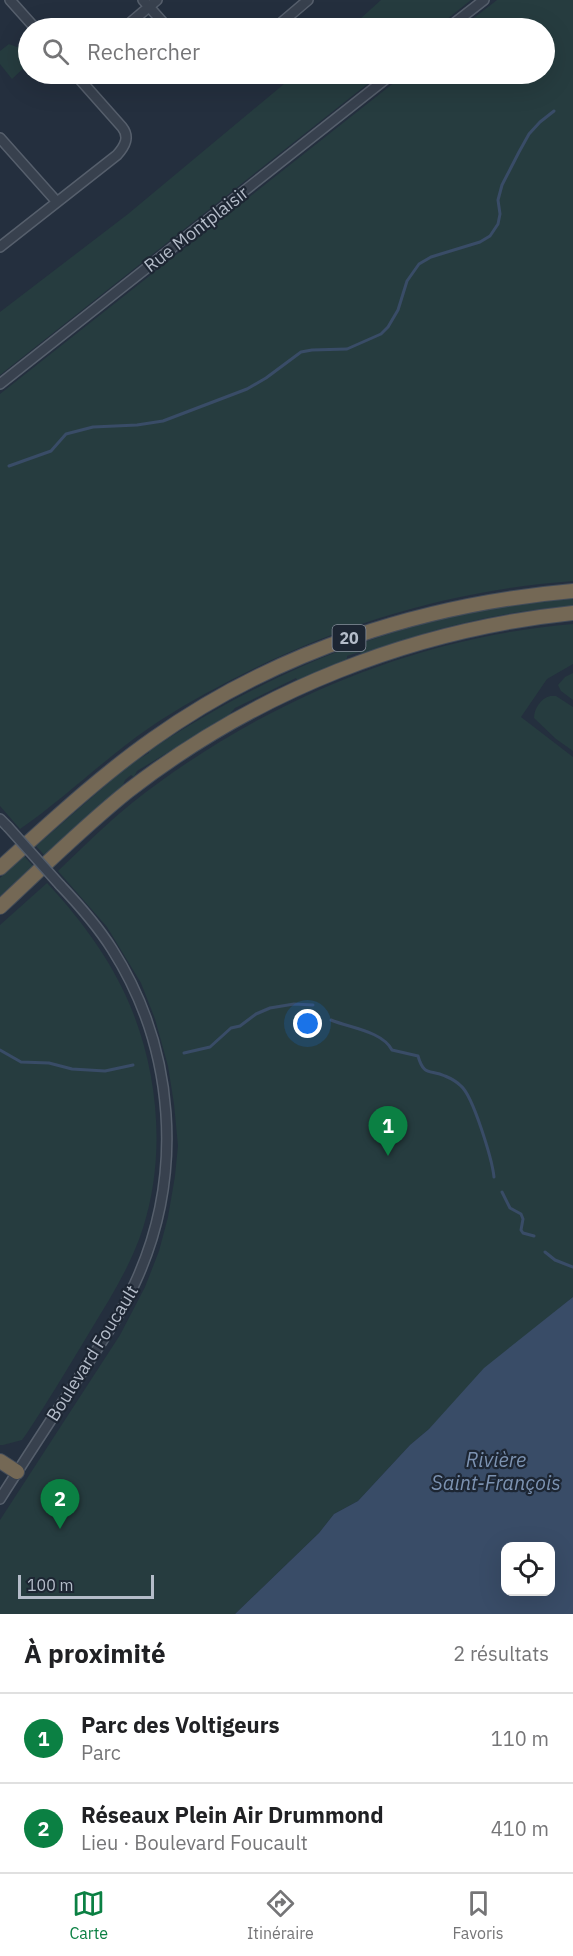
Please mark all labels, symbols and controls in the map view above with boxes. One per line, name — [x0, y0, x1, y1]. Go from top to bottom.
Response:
search box — [18, 18, 555, 84]
icon: search — [39, 35, 72, 68]
text: Rechercher — [87, 37, 200, 66]
street label: Rue Montplaisir — [139, 181, 253, 277]
road number: 20 — [332, 625, 366, 651]
your location — [293, 1009, 322, 1038]
pin: 1 — [368, 1106, 408, 1156]
street label: Boulevard Foucault — [41, 1281, 143, 1425]
water label: Rivière Saint-François — [431, 1446, 561, 1496]
pin: 2 — [40, 1480, 80, 1529]
map controls — [501, 1542, 555, 1596]
button: locate — [501, 1542, 555, 1596]
scale bar — [18, 1572, 154, 1600]
text: 100 m — [27, 1575, 74, 1595]
text: À proximité — [24, 1636, 166, 1670]
text: 2 résultats — [453, 1640, 549, 1667]
text: Parc des Voltigeurs — [81, 1710, 280, 1739]
text: 1 — [38, 1725, 50, 1752]
text: 110 m — [491, 1725, 549, 1752]
text: Parc — [81, 1739, 121, 1766]
text: Réseaux Plein Air Drummond — [81, 1800, 384, 1829]
text: 2 — [38, 1815, 50, 1842]
text: 410 m — [491, 1815, 549, 1842]
text: Lieu · Boulevard Foucault — [81, 1829, 308, 1856]
tab: Carte — [69, 1887, 108, 1943]
tab: Itinéraire — [247, 1887, 314, 1943]
tab: Favoris — [453, 1887, 504, 1943]

